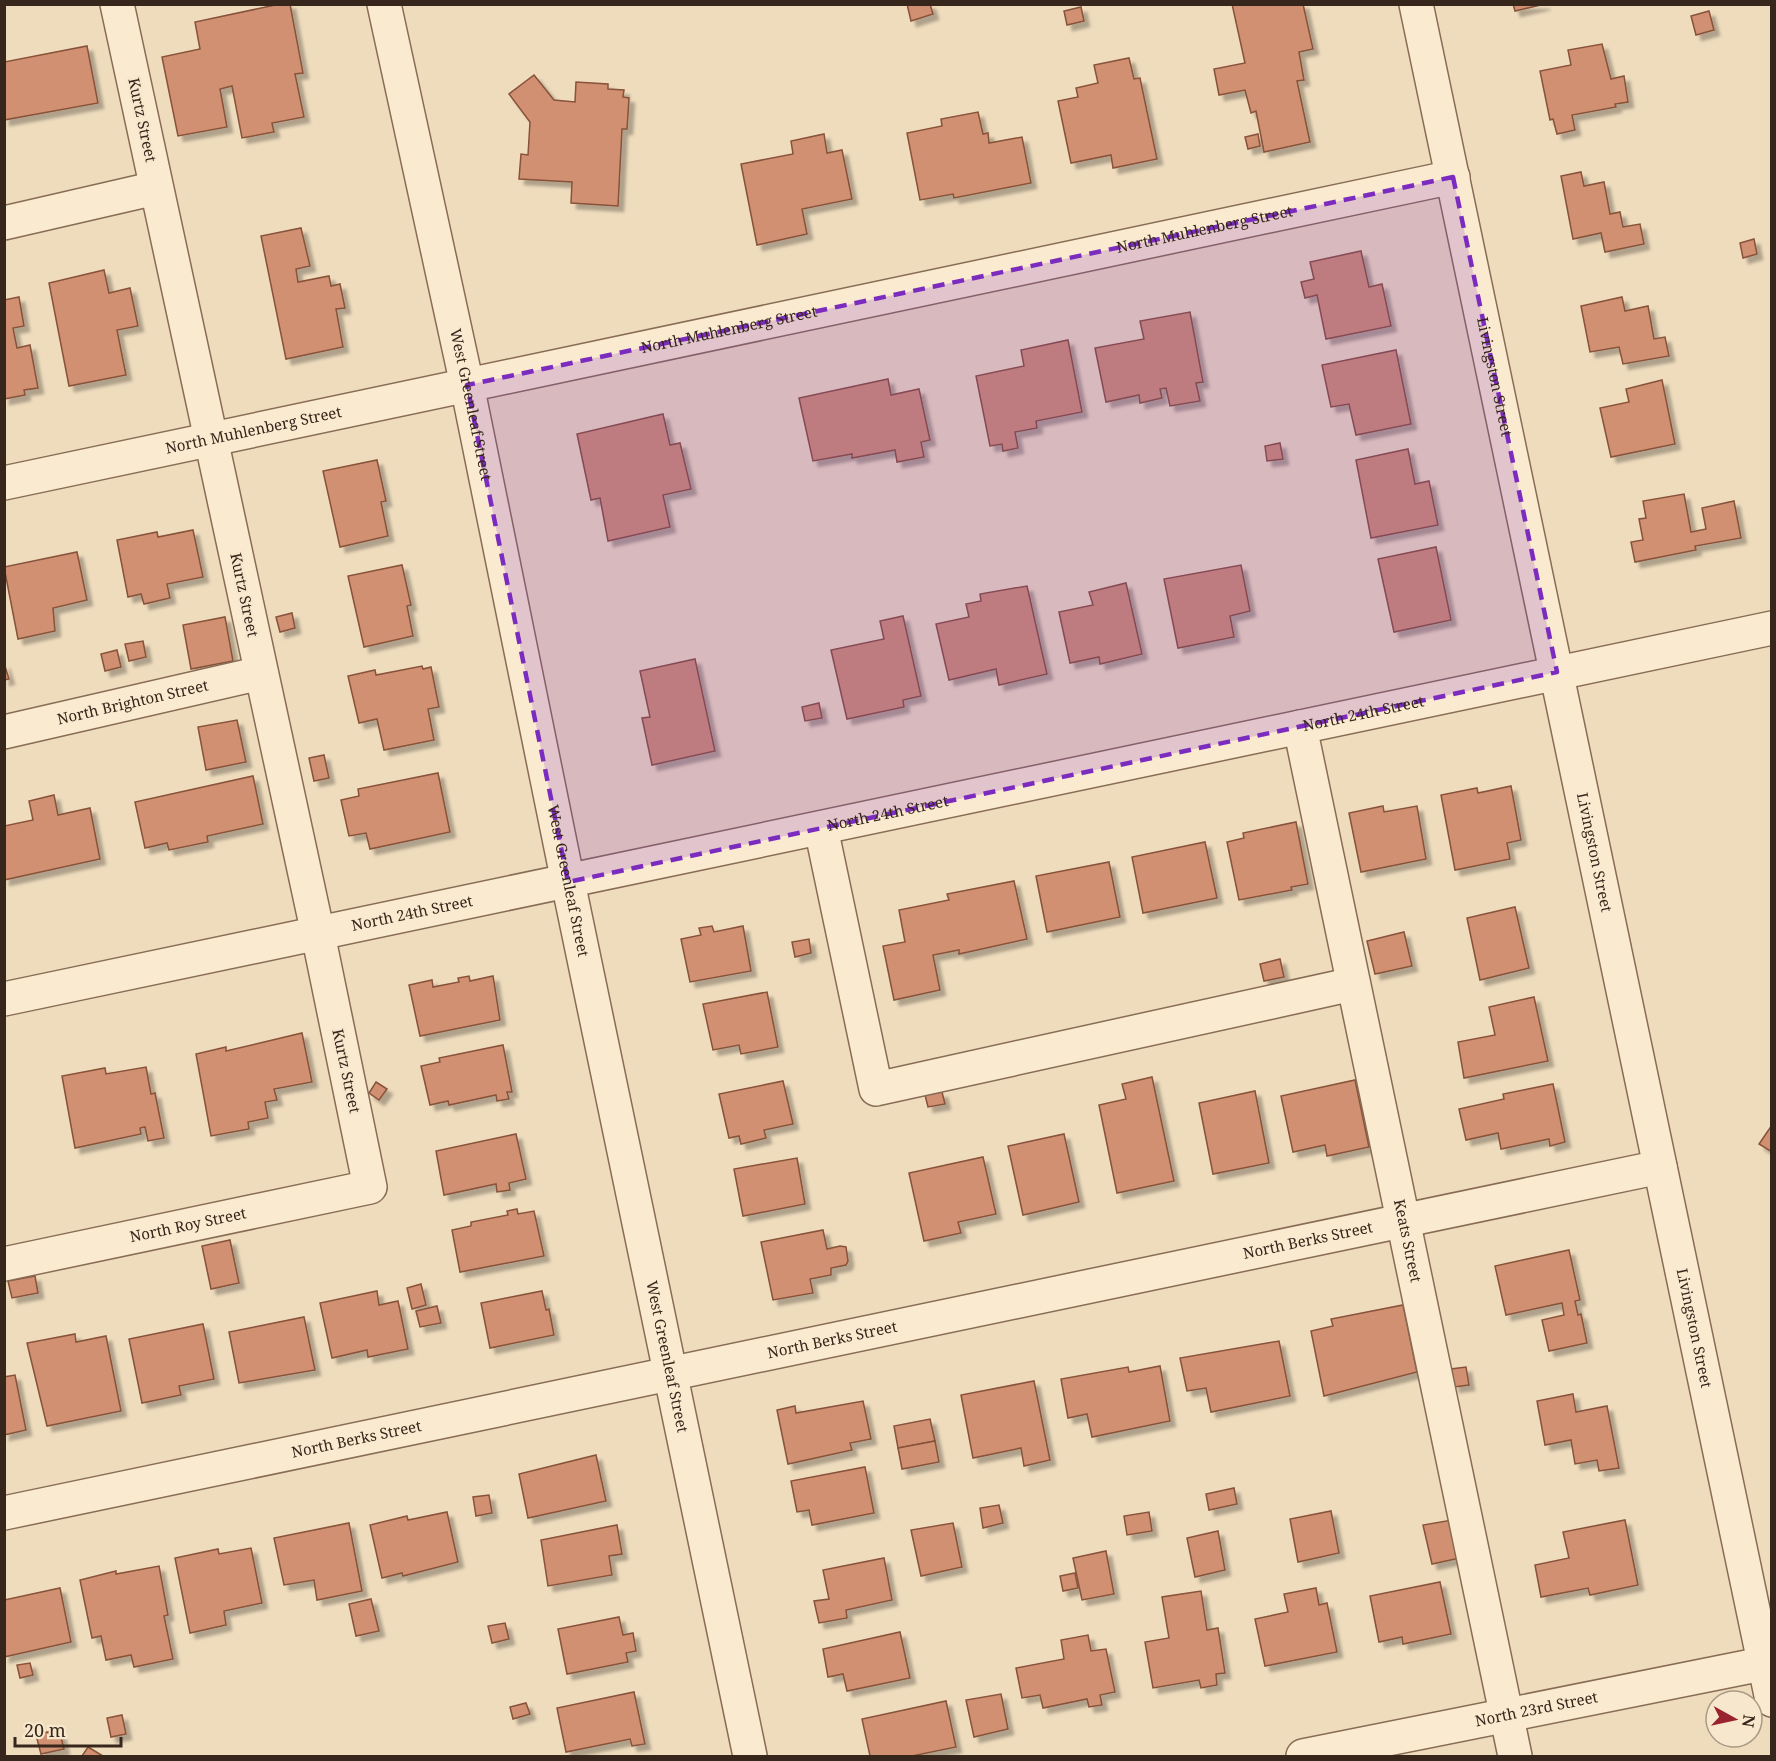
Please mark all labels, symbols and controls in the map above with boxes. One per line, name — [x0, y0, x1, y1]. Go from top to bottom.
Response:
street label: Kurtz Street — [124, 76, 162, 164]
street label: North Muhlenberg Street — [1114, 200, 1294, 257]
street label: North Muhlenberg Street — [639, 301, 819, 357]
street label: Livingston Street — [1473, 315, 1518, 438]
street label: West Greenleaf Street — [446, 327, 497, 482]
street label: North Muhlenberg Street — [163, 401, 343, 458]
street label: Kurtz Street — [226, 551, 264, 639]
street label: North Brighton Street — [55, 674, 210, 729]
street label: North 24th Street — [1301, 690, 1426, 735]
street label: North 24th Street — [825, 790, 950, 835]
street label: Livingston Street — [1573, 791, 1617, 914]
street label: West Greenleaf Street — [544, 803, 594, 959]
street label: North 24th Street — [350, 890, 474, 935]
street label: Kurtz Street — [328, 1027, 366, 1115]
street label: Keats Street — [1390, 1197, 1427, 1284]
street label: North Roy Street — [128, 1202, 248, 1246]
street label: North Berks Street — [1241, 1216, 1374, 1263]
street label: Livingston Street — [1673, 1266, 1717, 1390]
street label: West Greenleaf Street — [642, 1279, 693, 1434]
street label: North Berks Street — [765, 1316, 899, 1362]
street label: North Berks Street — [289, 1415, 423, 1462]
street label: North 23rd Street — [1473, 1686, 1599, 1730]
north arrow — [1704, 1689, 1764, 1749]
scale bar — [15, 1710, 122, 1748]
text: N — [1737, 1713, 1761, 1729]
text: 20 m — [24, 1718, 66, 1742]

